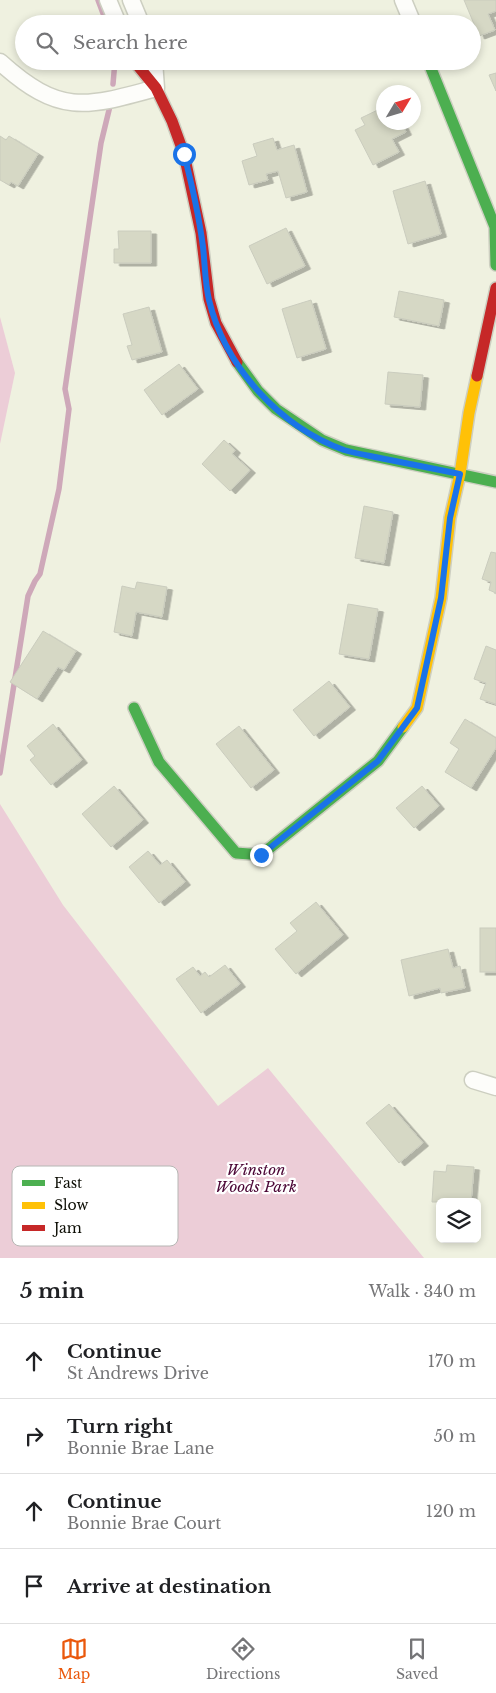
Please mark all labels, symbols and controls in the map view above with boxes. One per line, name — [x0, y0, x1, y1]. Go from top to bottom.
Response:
search box — [15, 15, 481, 70]
icon: search — [33, 29, 61, 57]
text: Search here — [73, 31, 188, 54]
north arrow — [376, 85, 421, 130]
route start — [173, 143, 196, 166]
route end — [250, 844, 273, 867]
park label: Winston Woods Park — [215, 1160, 297, 1196]
legend — [12, 1166, 178, 1246]
text: Fast — [54, 1174, 83, 1192]
text: Slow — [54, 1196, 88, 1214]
map controls — [436, 1198, 481, 1243]
button: layers — [436, 1198, 481, 1243]
text: Jam — [52, 1219, 82, 1237]
text: 5 min — [20, 1278, 84, 1304]
text: Walk · 340 m — [369, 1281, 476, 1301]
text: Continue — [67, 1340, 162, 1363]
icon: ahead — [20, 1347, 48, 1375]
text: 170 m — [428, 1351, 476, 1371]
text: St Andrews Drive — [67, 1363, 209, 1383]
text: Turn right — [67, 1415, 173, 1438]
icon: right — [20, 1422, 48, 1450]
text: 50 m — [434, 1426, 476, 1446]
text: Bonnie Brae Lane — [67, 1438, 214, 1458]
text: Continue — [67, 1490, 162, 1513]
icon: ahead — [20, 1497, 48, 1525]
text: 120 m — [426, 1501, 476, 1521]
text: Bonnie Brae Court — [67, 1513, 221, 1533]
icon: arrive — [20, 1572, 48, 1600]
text: Arrive at destination — [67, 1575, 271, 1598]
tab: Map — [58, 1635, 90, 1683]
tab: Directions — [206, 1635, 280, 1683]
tab: Saved — [396, 1635, 438, 1683]

